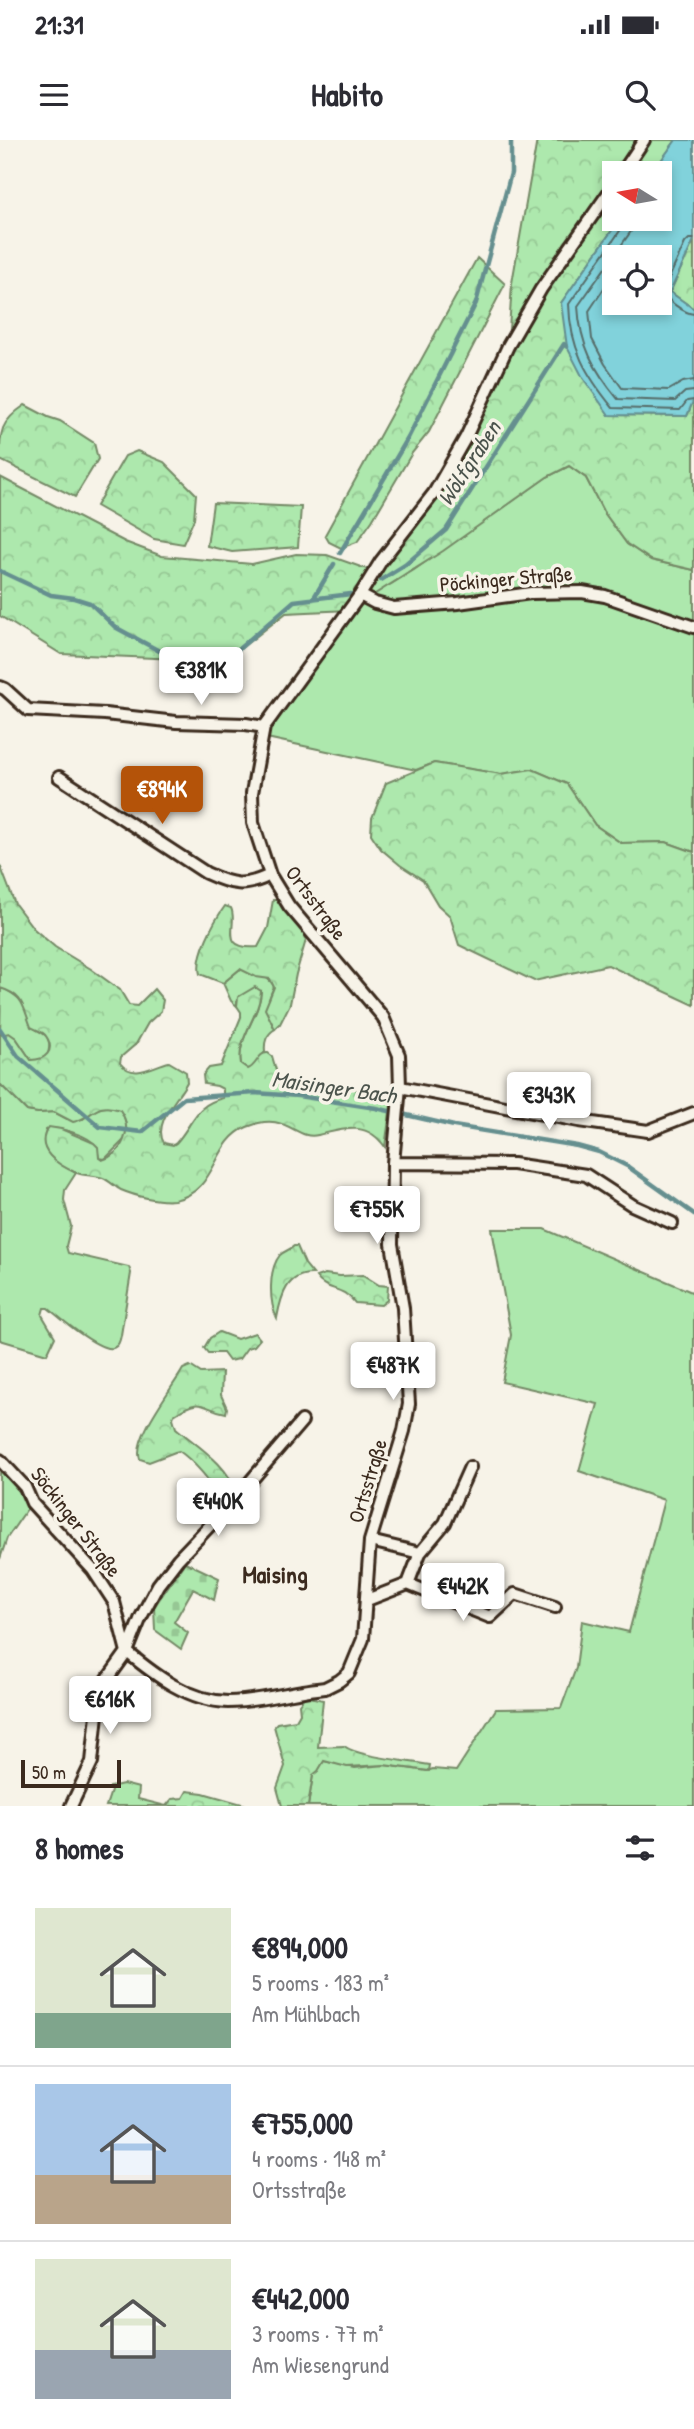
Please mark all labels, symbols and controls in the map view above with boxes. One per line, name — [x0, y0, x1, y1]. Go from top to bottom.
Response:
text: 21:31 — [35, 7, 84, 42]
text: Habito — [311, 73, 383, 116]
icon: menu — [35, 76, 73, 114]
icon: search — [621, 76, 659, 114]
north arrow — [602, 161, 672, 231]
map controls — [602, 161, 672, 315]
button: locate — [602, 245, 672, 315]
water label: Wolfgraben — [430, 413, 509, 512]
street label: Pöckinger Straße — [439, 558, 573, 599]
pin: €381K — [152, 648, 250, 707]
text: €381K — [175, 654, 227, 685]
pin: €894K — [113, 766, 211, 826]
text: €894K — [137, 773, 187, 804]
street label: Ortsstraße — [279, 860, 354, 946]
water label: Maisinger Bach — [270, 1062, 399, 1112]
pin: €343K — [500, 1072, 598, 1132]
text: €343K — [523, 1079, 575, 1110]
pin: €755K — [328, 1186, 426, 1246]
text: €755K — [350, 1193, 404, 1224]
pin: €487K — [344, 1342, 442, 1402]
text: €487K — [366, 1349, 420, 1380]
street label: Ortsstraße — [341, 1435, 394, 1526]
street label: Söckinger Straße — [24, 1461, 129, 1583]
pin: €440K — [169, 1478, 267, 1538]
text: €440K — [193, 1485, 243, 1516]
district label: Maising — [242, 1558, 308, 1591]
pin: €442K — [414, 1564, 512, 1623]
text: €442K — [437, 1570, 489, 1601]
pin: €616K — [61, 1676, 159, 1736]
text: €616K — [85, 1683, 135, 1714]
scale bar — [21, 1757, 121, 1789]
text: 50 m — [32, 1759, 66, 1785]
text: 8 homes — [35, 1828, 123, 1868]
icon: filters — [621, 1829, 659, 1867]
text: €894,000 — [252, 1927, 348, 1967]
icon: home — [91, 1936, 175, 2020]
text: 5 rooms · 183 m² — [252, 1967, 389, 1998]
text: Am Mühlbach — [252, 1998, 360, 2029]
text: €755,000 — [252, 2103, 353, 2143]
icon: home — [91, 2112, 175, 2196]
text: 4 rooms · 148 m² — [252, 2143, 386, 2174]
text: Ortsstraße — [252, 2174, 346, 2205]
text: €442,000 — [252, 2278, 349, 2318]
icon: home — [91, 2287, 175, 2371]
text: 3 rooms · 77 m² — [252, 2318, 384, 2349]
text: Am Wiesengrund — [252, 2349, 389, 2380]

